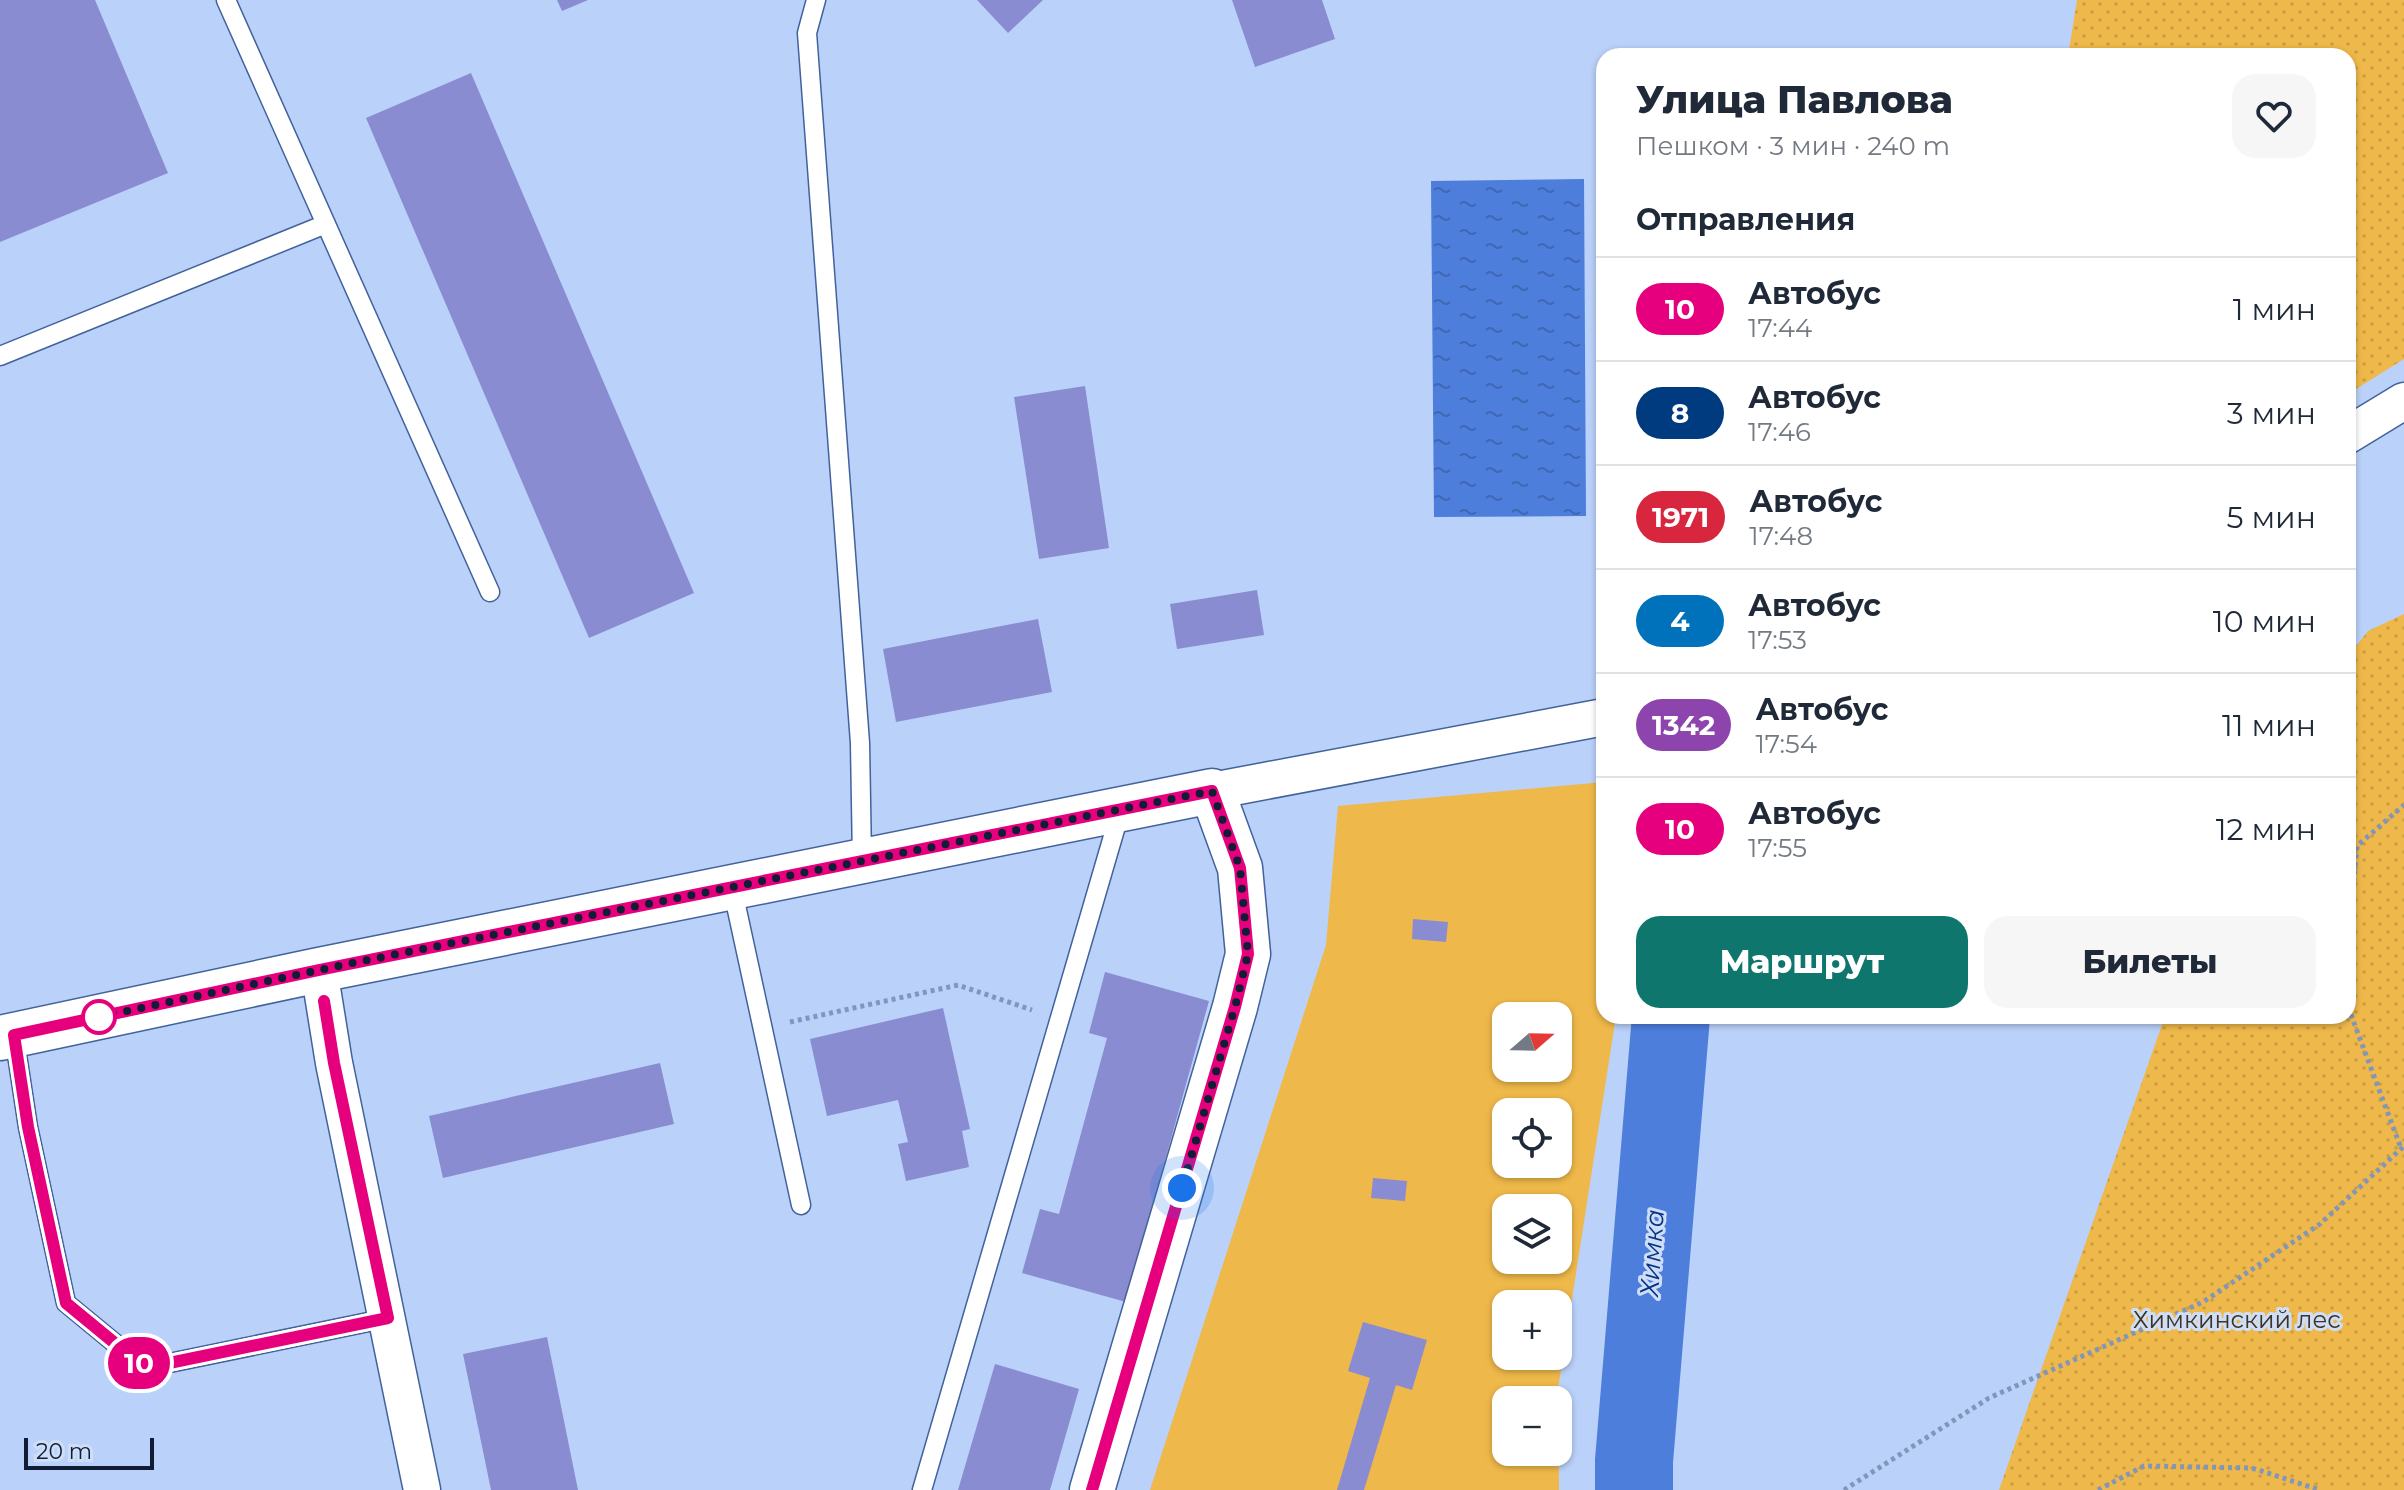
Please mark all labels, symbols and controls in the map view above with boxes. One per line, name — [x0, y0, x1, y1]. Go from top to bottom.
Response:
button: heart — [2232, 74, 2316, 158]
text: Улица Павлова — [1636, 76, 1953, 123]
text: Пешком · 3 мин · 240 m — [1636, 130, 1950, 162]
text: Отправления — [1636, 201, 1855, 238]
text: Автобус — [1748, 275, 1881, 312]
text: 1 мин — [2233, 291, 2316, 328]
text: 10 — [1665, 292, 1695, 326]
text: 17:44 — [1748, 312, 1812, 344]
text: Автобус — [1748, 379, 1881, 416]
text: 3 мин — [2227, 395, 2316, 432]
text: 8 — [1671, 396, 1689, 430]
text: 17:46 — [1748, 416, 1811, 448]
text: Автобус — [1749, 483, 1882, 520]
text: 5 мин — [2227, 499, 2316, 536]
text: 1971 — [1652, 500, 1709, 534]
text: 17:48 — [1749, 520, 1813, 552]
text: Автобус — [1748, 587, 1881, 624]
text: 10 мин — [2213, 603, 2316, 640]
text: 4 — [1670, 604, 1690, 638]
text: 17:53 — [1748, 624, 1807, 656]
text: Автобус — [1755, 691, 1889, 728]
text: 11 мин — [2222, 707, 2316, 744]
text: 1342 — [1652, 708, 1715, 742]
text: 17:54 — [1755, 728, 1817, 760]
text: Автобус — [1748, 795, 1881, 832]
text: 12 мин — [2216, 811, 2316, 848]
text: 10 — [1665, 812, 1695, 846]
text: 17:55 — [1748, 832, 1807, 864]
button: Маршрут — [1636, 916, 1968, 1008]
button: Билеты — [1984, 916, 2316, 1008]
unlabelled marker — [82, 1000, 116, 1034]
north arrow — [1492, 1002, 1572, 1082]
map controls — [1492, 1002, 1572, 1466]
button: locate — [1492, 1098, 1572, 1178]
your location — [1162, 1168, 1202, 1208]
button: layers — [1492, 1194, 1572, 1274]
water label: Химка — [1633, 1208, 1671, 1299]
button: + — [1492, 1290, 1572, 1370]
park label: Химкинский лес — [2133, 1305, 2341, 1334]
line badge: 10 — [103, 1337, 175, 1389]
text: 10 — [124, 1346, 154, 1380]
button: − — [1492, 1386, 1572, 1466]
scale bar — [24, 1434, 154, 1470]
text: 20 m — [36, 1438, 92, 1465]

